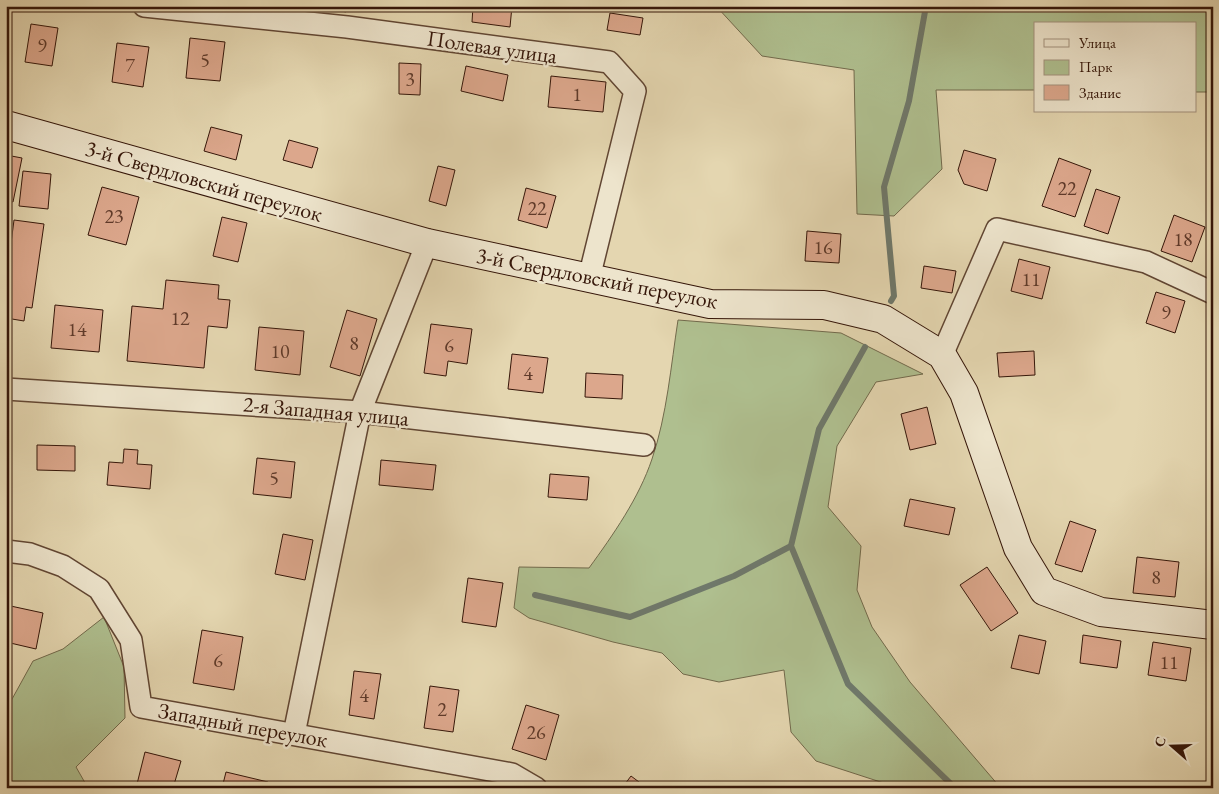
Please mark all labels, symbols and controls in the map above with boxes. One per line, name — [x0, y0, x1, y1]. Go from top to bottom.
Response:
legend — [1034, 22, 1196, 112]
street label: Полевая улица — [425, 23, 559, 71]
house number: 9 — [37, 32, 47, 58]
text: Улица — [1078, 33, 1116, 52]
house number: 5 — [200, 47, 210, 73]
house number: 7 — [125, 52, 135, 78]
text: Парк — [1079, 57, 1112, 76]
house number: 3 — [405, 66, 415, 92]
house number: 1 — [572, 81, 582, 107]
text: Здание — [1079, 83, 1121, 102]
street label: 3-й Свердловский переулок — [82, 133, 326, 229]
house number: 22 — [1057, 175, 1077, 201]
house number: 22 — [527, 195, 547, 221]
house number: 23 — [104, 203, 124, 229]
house number: 18 — [1173, 226, 1193, 252]
house number: 16 — [813, 234, 833, 260]
street label: 3-й Свердловский переулок — [474, 240, 721, 316]
house number: 11 — [1021, 266, 1041, 292]
house number: 9 — [1161, 299, 1171, 325]
house number: 12 — [170, 305, 190, 331]
house number: 14 — [67, 316, 87, 342]
house number: 8 — [349, 330, 359, 356]
house number: 6 — [444, 332, 454, 358]
house number: 10 — [270, 338, 290, 364]
house number: 4 — [523, 360, 533, 386]
street label: 2-я Западная улица — [242, 389, 410, 433]
house number: 5 — [269, 465, 279, 491]
house number: 8 — [1151, 564, 1161, 590]
house number: 6 — [213, 647, 223, 673]
house number: 11 — [1159, 649, 1179, 675]
house number: 4 — [359, 682, 369, 708]
street label: Западный переулок — [156, 696, 330, 754]
house number: 2 — [437, 696, 447, 722]
house number: 26 — [526, 719, 546, 745]
north arrow — [1146, 722, 1196, 772]
text: С — [1150, 734, 1170, 749]

